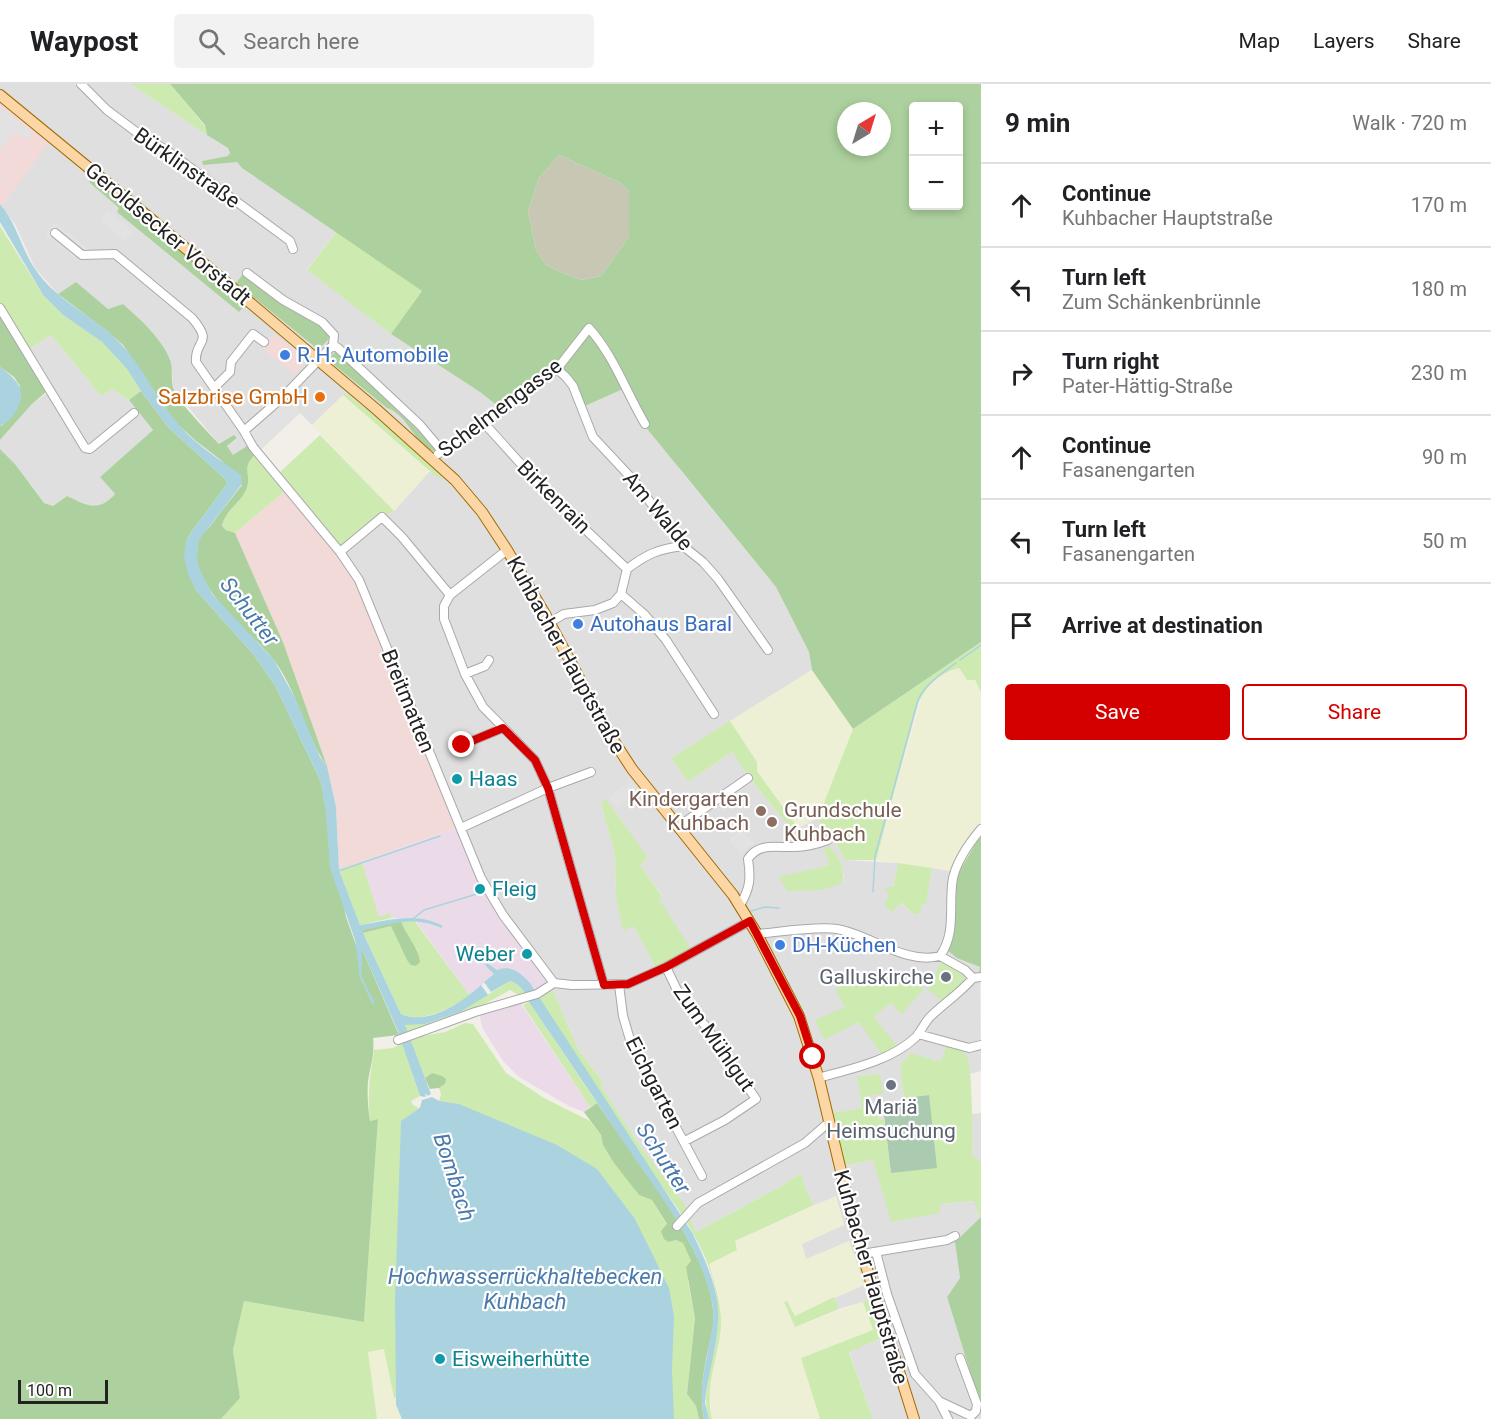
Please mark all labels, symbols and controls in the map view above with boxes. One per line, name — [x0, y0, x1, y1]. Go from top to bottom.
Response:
search box — [174, 14, 594, 68]
text: Waypost — [30, 25, 138, 58]
icon: search — [195, 25, 228, 58]
text: Search here — [243, 29, 359, 54]
text: Map — [1238, 29, 1280, 53]
text: Layers — [1313, 29, 1374, 53]
text: Share — [1407, 29, 1461, 53]
north arrow — [837, 102, 891, 156]
map controls — [909, 102, 963, 210]
button: + — [909, 102, 963, 156]
text: 9 min — [1005, 108, 1070, 138]
text: Walk · 720 m — [1352, 111, 1467, 135]
street label: Bürklinstraße — [129, 123, 245, 213]
button: − — [909, 156, 963, 210]
street label: Geroldsecker Vorstadt — [81, 158, 255, 310]
text: Continue — [1062, 181, 1151, 206]
icon: ahead — [1005, 189, 1038, 222]
text: 170 m — [1411, 193, 1467, 217]
text: Kuhbacher Hauptstraße — [1062, 206, 1273, 230]
text: Turn left — [1062, 265, 1146, 290]
icon: left — [1005, 273, 1038, 306]
text: 180 m — [1411, 277, 1467, 301]
text: Zum Schänkenbrünnle — [1062, 290, 1261, 314]
place label: R.H. Automobile — [297, 343, 449, 367]
marker: R.H. Automobile — [278, 348, 292, 362]
text: Turn right — [1062, 349, 1159, 374]
street label: Schelmengasse — [433, 354, 567, 462]
icon: right — [1005, 357, 1038, 390]
text: 230 m — [1411, 361, 1467, 385]
text: Pater-Hättig-Straße — [1062, 374, 1233, 398]
place label: Salzbrise GmbH — [158, 385, 308, 409]
marker: Salzbrise GmbH — [313, 390, 327, 404]
text: Continue — [1062, 433, 1151, 458]
icon: ahead — [1005, 441, 1038, 474]
text: 90 m — [1422, 445, 1467, 469]
street label: Birkenrain — [513, 456, 595, 538]
text: Fasanengarten — [1062, 458, 1195, 482]
street label: Am Walde — [618, 467, 698, 555]
text: Turn left — [1062, 517, 1146, 542]
icon: left — [1005, 525, 1038, 558]
text: 50 m — [1422, 529, 1467, 553]
text: Fasanengarten — [1062, 542, 1195, 566]
street label: Kuhbacher Hauptstraße — [502, 552, 630, 758]
water label: Schutter — [215, 572, 285, 651]
icon: arrive — [1005, 609, 1038, 642]
place label: Autohaus Baral — [590, 612, 732, 636]
text: Arrive at destination — [1062, 613, 1263, 638]
marker: Autohaus Baral — [571, 617, 585, 631]
street label: Breitmatten — [376, 646, 440, 756]
button: Save — [1005, 684, 1230, 740]
button: Share — [1242, 684, 1467, 740]
route end — [448, 731, 474, 757]
place label: Haas — [469, 767, 518, 791]
marker: Haas — [450, 772, 464, 786]
place label: Kindergarten Kuhbach — [629, 787, 749, 835]
place label: Grundschule Kuhbach — [784, 798, 902, 846]
marker: Kindergarten Kuhbach — [754, 804, 768, 818]
marker: Grundschule Kuhbach — [765, 815, 779, 829]
place label: Fleig — [492, 877, 537, 901]
marker: Fleig — [473, 882, 487, 896]
place label: DH-Küchen — [792, 933, 896, 957]
marker: DH-Küchen — [773, 938, 787, 952]
place label: Weber — [456, 942, 515, 966]
marker: Weber — [520, 947, 534, 961]
place label: Galluskirche — [819, 965, 934, 989]
marker: Galluskirche — [939, 970, 953, 984]
street label: Zum Mühlgut — [668, 980, 760, 1096]
street label: Eichgarten — [621, 1033, 687, 1133]
route start — [799, 1043, 825, 1069]
marker: Mariä Heimsuchung — [884, 1078, 898, 1092]
place label: Mariä Heimsuchung — [826, 1095, 956, 1143]
water label: Schutter — [631, 1118, 696, 1199]
water label: Bombach — [429, 1130, 480, 1224]
street label: Kuhbacher Hauptstraße — [829, 1167, 913, 1387]
water label: Hochwasserrückhaltebecken Kuhbach — [388, 1264, 662, 1314]
place label: Eisweiherhütte — [452, 1347, 590, 1371]
marker: Eisweiherhütte — [433, 1352, 447, 1366]
scale bar — [18, 1377, 108, 1404]
text: 100 m — [27, 1381, 72, 1400]

